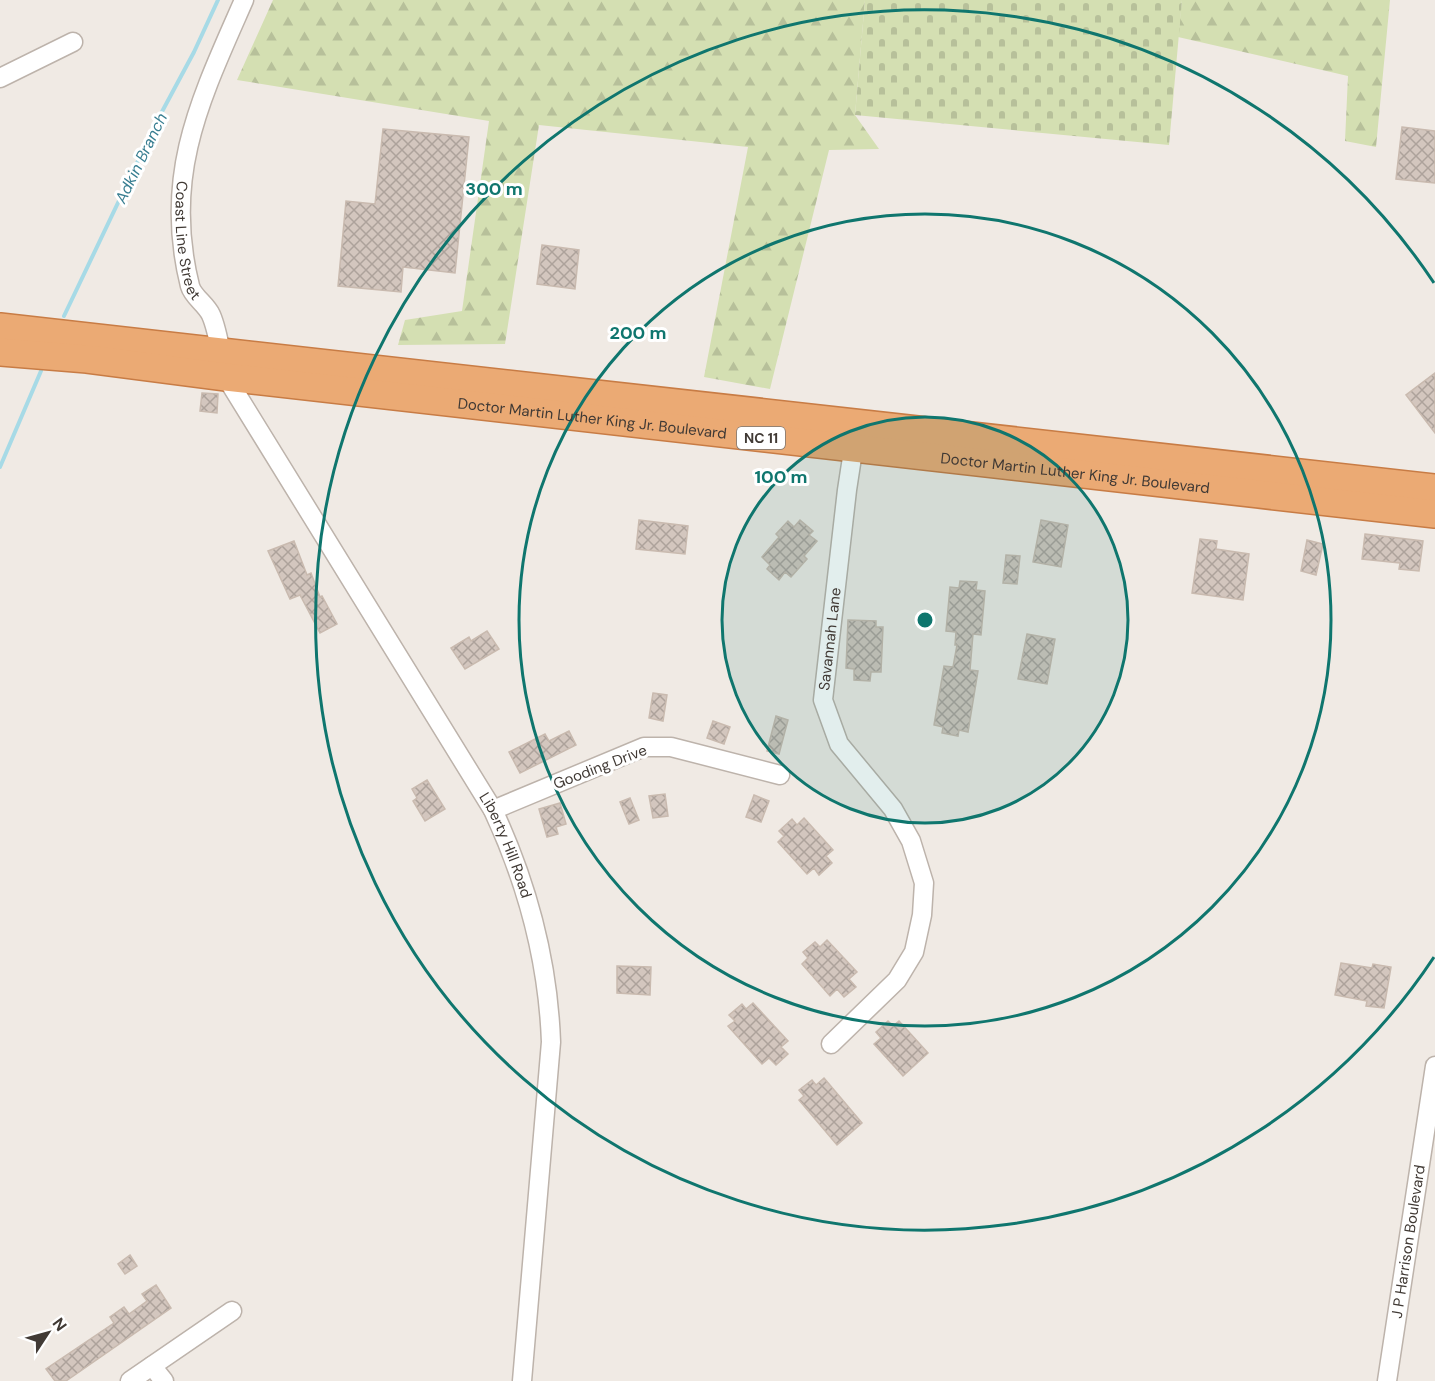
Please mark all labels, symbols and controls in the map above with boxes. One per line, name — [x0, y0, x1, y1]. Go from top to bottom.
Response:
water label: Adkin Branch — [110, 109, 172, 208]
text: 300 m — [465, 177, 523, 201]
street label: Coast Line Street — [171, 180, 205, 304]
text: 200 m — [610, 321, 666, 345]
street label: Doctor Martin Luther King Jr. Boulevard — [457, 393, 728, 444]
road number: NC 11 — [737, 427, 785, 449]
street label: Doctor Martin Luther King Jr. Boulevard — [939, 448, 1211, 498]
text: 100 m — [754, 465, 808, 489]
street label: Savannah Lane — [814, 586, 846, 692]
centre of rings — [915, 610, 935, 630]
street label: Gooding Drive — [550, 740, 650, 794]
street label: Liberty Hill Road — [475, 789, 536, 901]
street label: J P Harrison Boulevard — [1387, 1164, 1430, 1320]
north arrow — [18, 1303, 78, 1363]
text: N — [48, 1314, 72, 1335]

